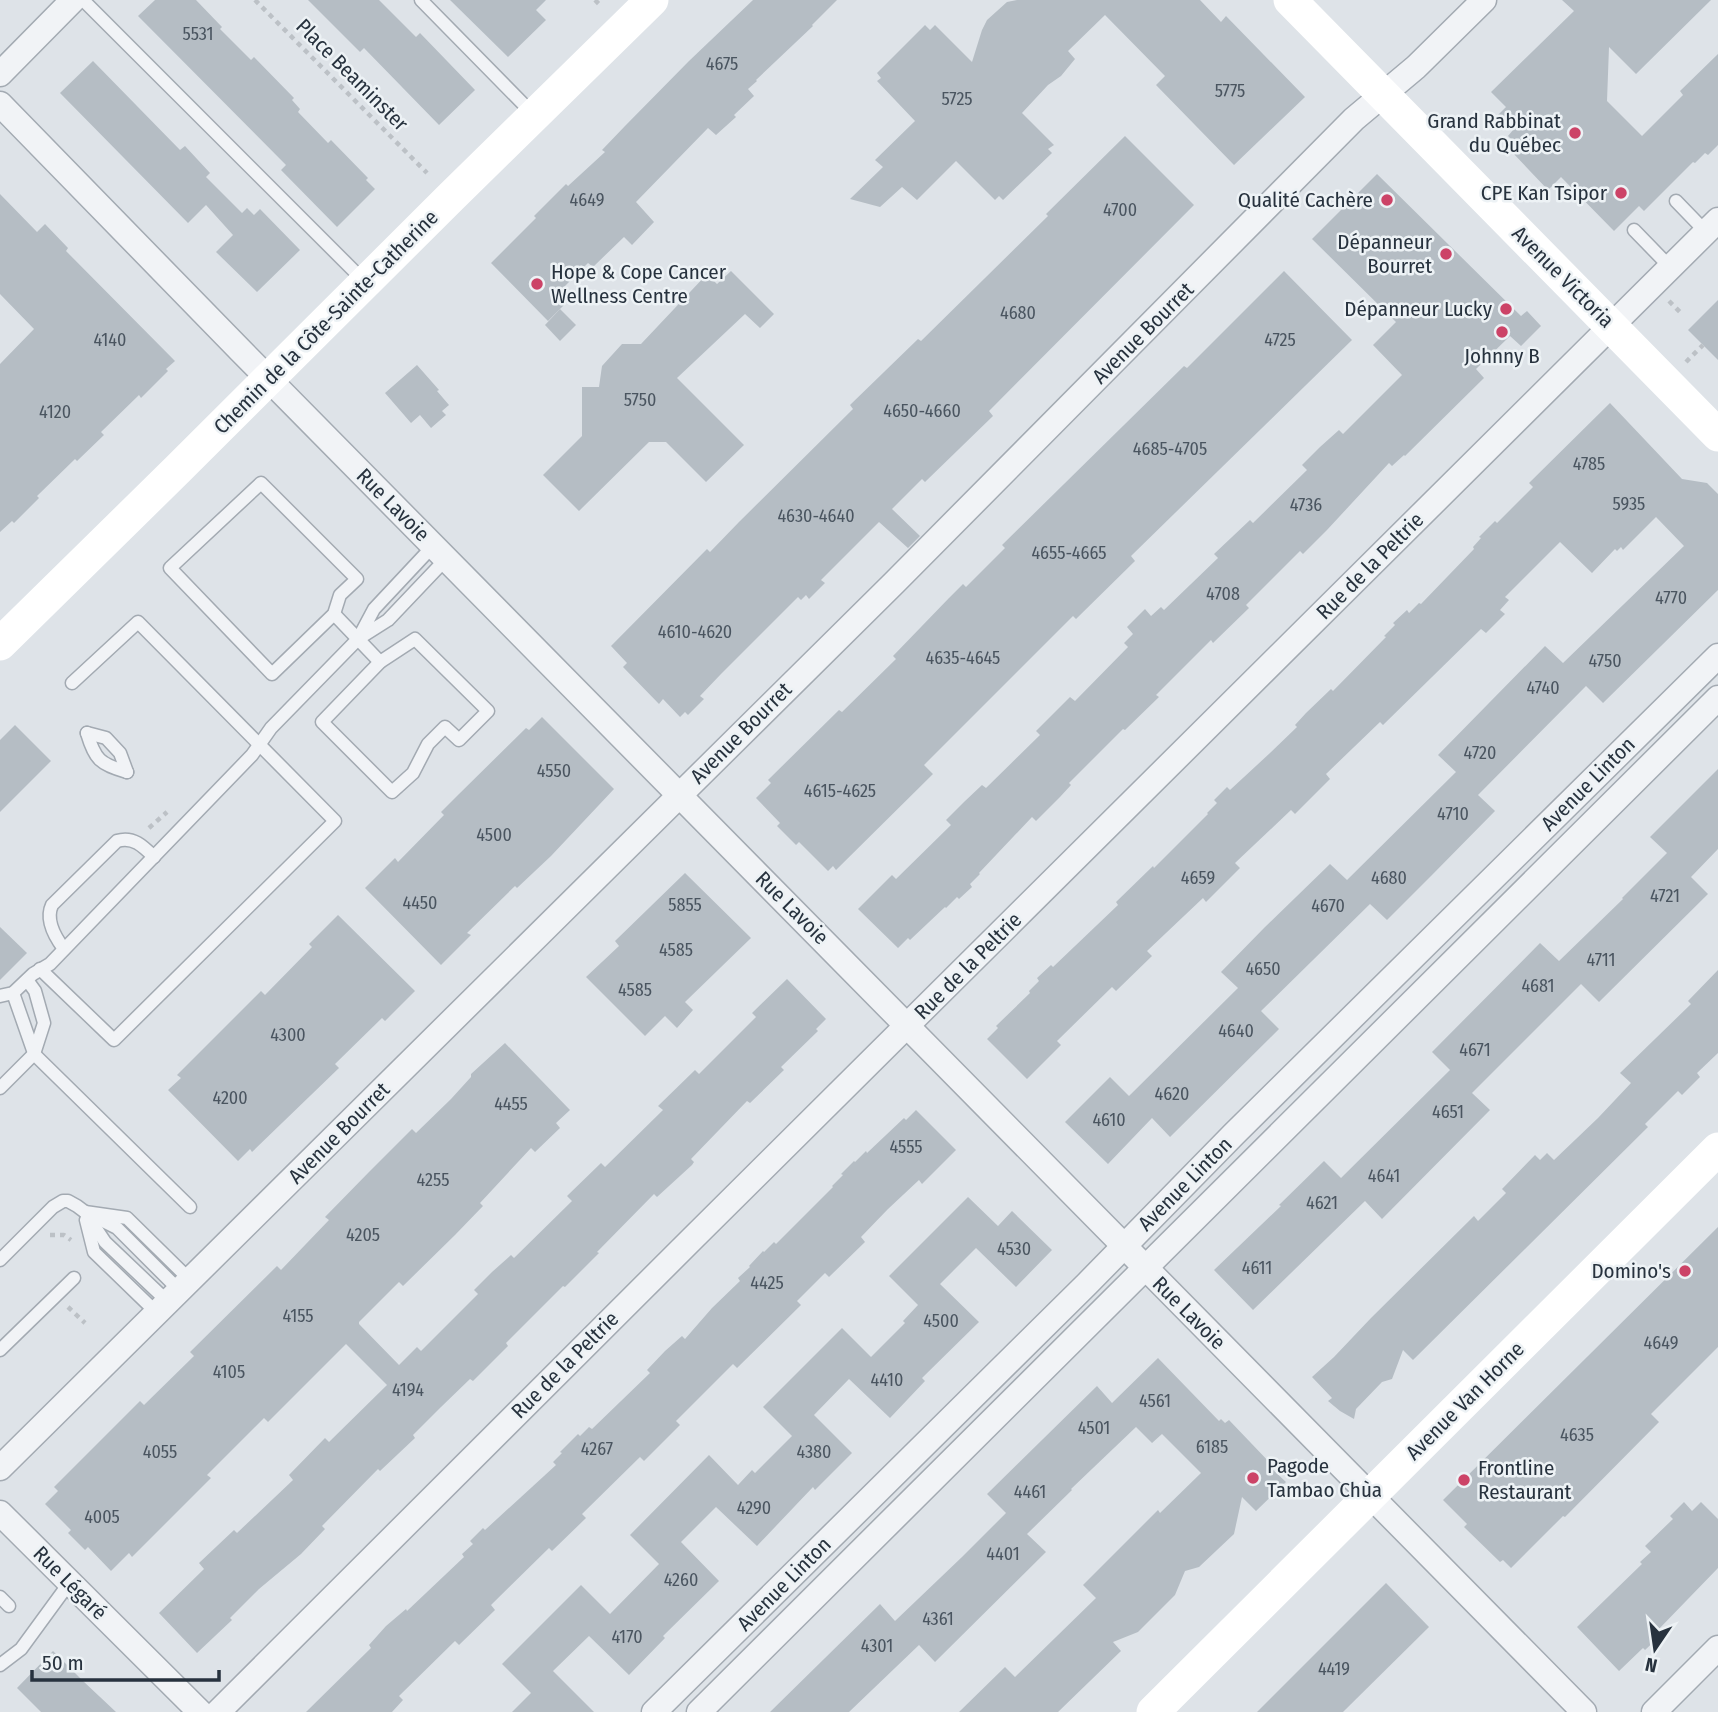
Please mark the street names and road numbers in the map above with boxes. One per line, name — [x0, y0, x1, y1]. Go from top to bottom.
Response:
street label: Place Beaminster — [290, 13, 414, 137]
street label: Chemin de la Côte-Sainte-Catherine — [208, 204, 444, 440]
street label: Avenue Victoria — [1507, 221, 1619, 333]
street label: Avenue Bourret — [1087, 277, 1199, 389]
street label: Rue Lavoie — [351, 463, 435, 547]
street label: Rue de la Peltrie — [1311, 507, 1429, 625]
street label: Avenue Bourret — [685, 677, 797, 789]
street label: Avenue Linton — [1536, 732, 1640, 836]
street label: Rue Lavoie — [750, 866, 834, 950]
street label: Rue de la Peltrie — [909, 907, 1027, 1025]
street label: Avenue Bourret — [283, 1077, 395, 1189]
street label: Avenue Linton — [1133, 1132, 1237, 1236]
street label: Rue Lavoie — [1147, 1271, 1231, 1355]
street label: Rue de la Peltrie — [506, 1306, 624, 1424]
street label: Avenue Van Horne — [1400, 1336, 1530, 1466]
street label: Avenue Linton — [732, 1532, 836, 1636]
street label: Rue Légaré — [28, 1541, 112, 1625]

